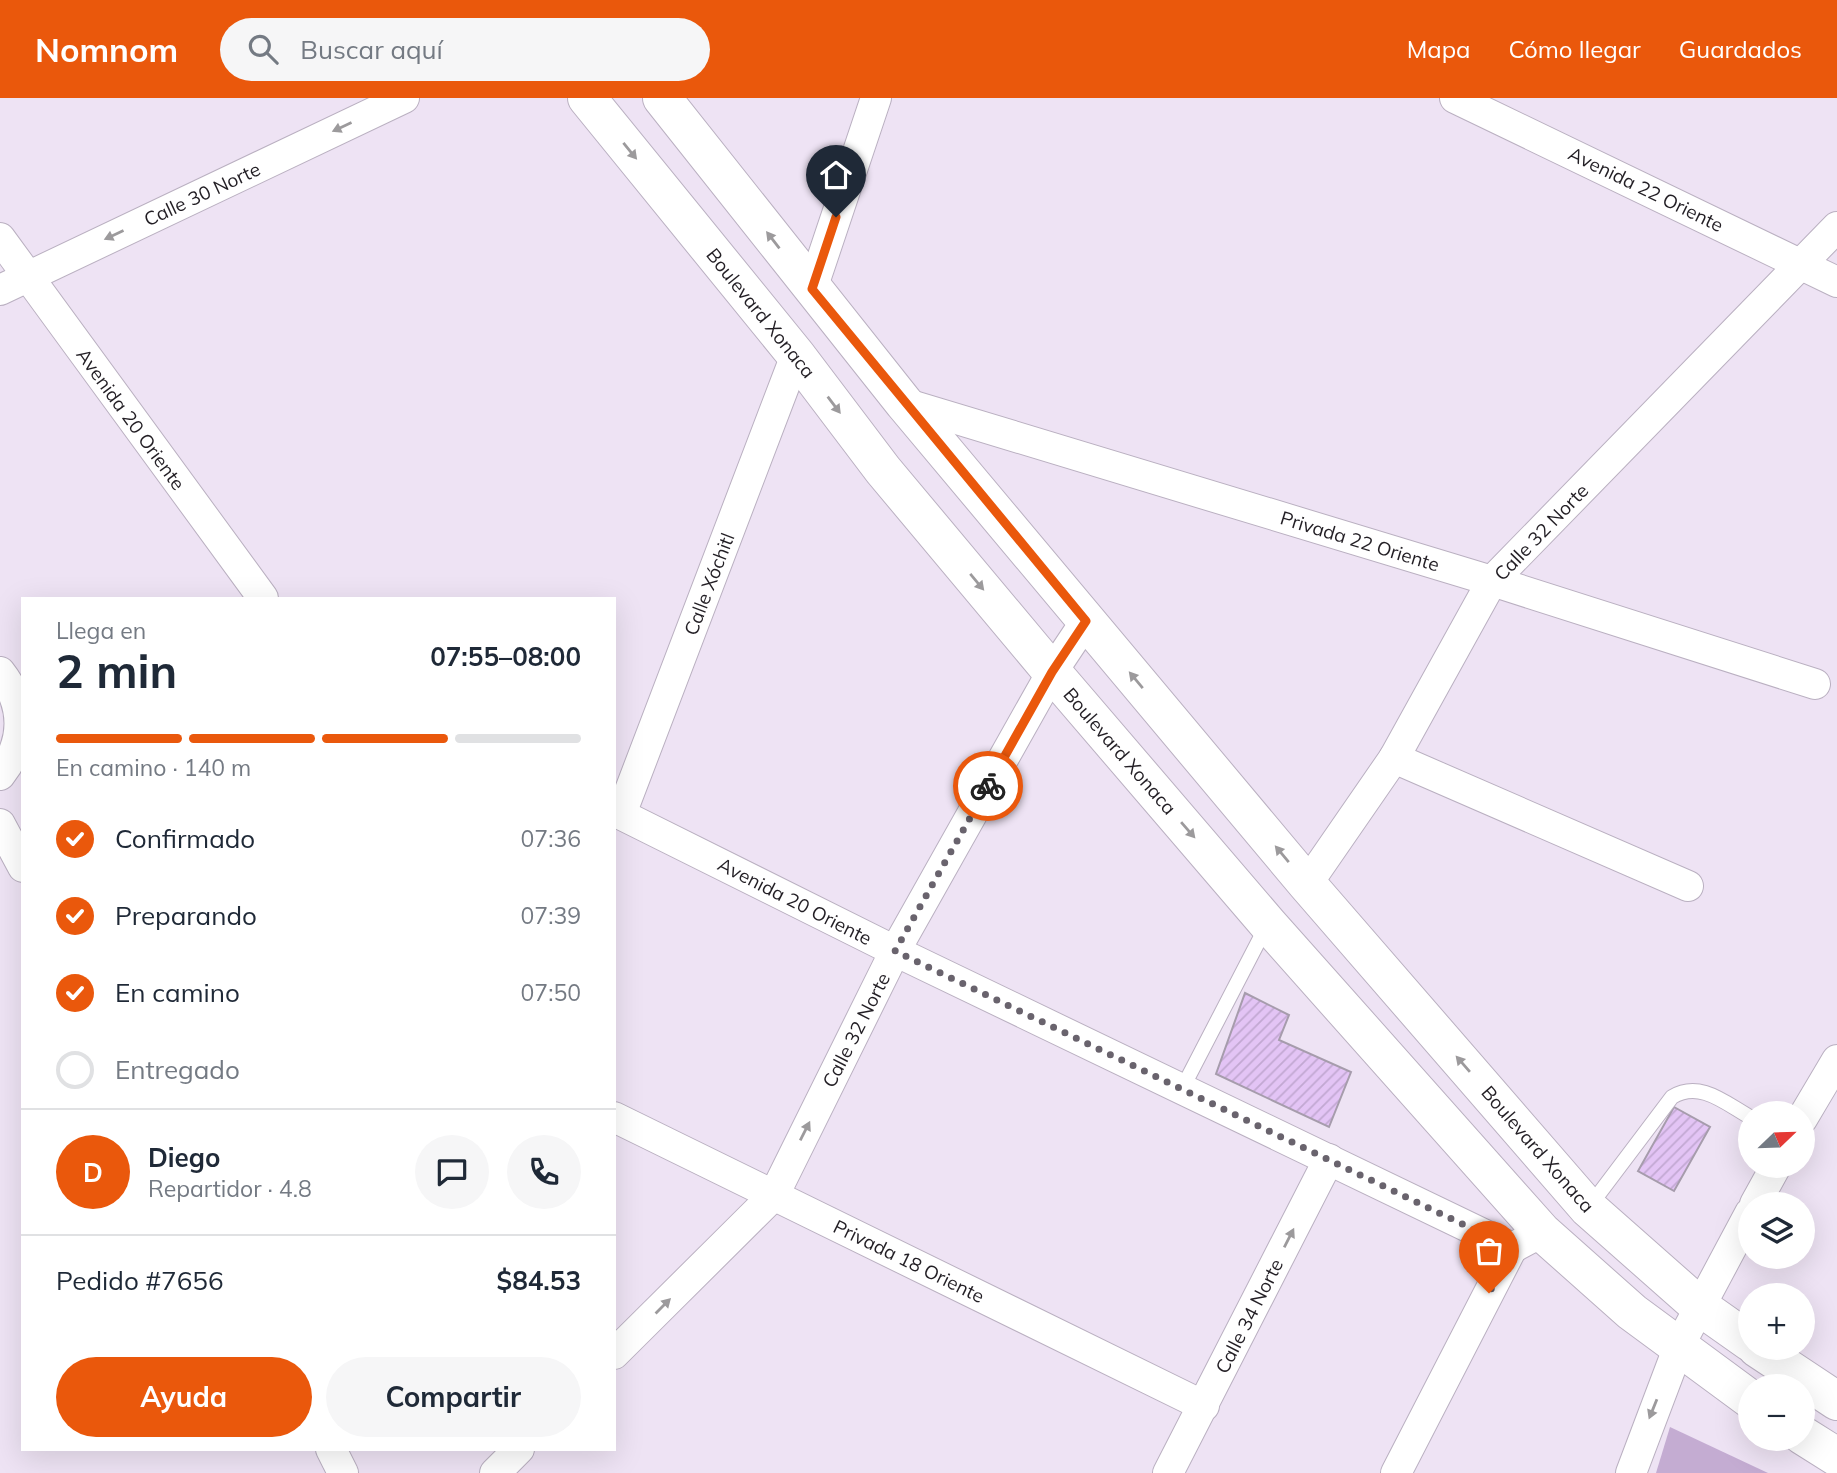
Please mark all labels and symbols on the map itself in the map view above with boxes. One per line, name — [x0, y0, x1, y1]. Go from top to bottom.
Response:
one-way arrow — [332, 121, 352, 133]
one-way arrow — [623, 141, 638, 159]
street label: Avenida 22 Oriente — [1565, 141, 1727, 237]
pin — [806, 145, 866, 217]
street label: Calle 30 Norte — [140, 157, 264, 231]
one-way arrow — [104, 229, 124, 241]
one-way arrow — [766, 231, 781, 249]
street label: Boulevard Xonaca — [701, 243, 821, 383]
street label: Avenida 20 Oriente — [72, 343, 190, 495]
one-way arrow — [827, 396, 841, 414]
street label: Calle 32 Norte — [1489, 479, 1593, 585]
street label: Privada 22 Oriente — [1278, 505, 1442, 577]
street label: Calle Xóchitl — [678, 529, 740, 639]
one-way arrow — [969, 573, 984, 590]
one-way arrow — [1129, 671, 1144, 688]
street label: Boulevard Xonaca — [1058, 683, 1182, 819]
courier — [953, 751, 1023, 821]
one-way arrow — [1180, 821, 1195, 838]
one-way arrow — [1274, 845, 1290, 863]
street label: Avenida 20 Oriente — [714, 852, 876, 950]
street label: Calle 32 Norte — [817, 969, 895, 1091]
one-way arrow — [1456, 1055, 1471, 1072]
street label: Boulevard Xonaca — [1476, 1081, 1600, 1217]
north arrow — [1738, 1101, 1815, 1178]
one-way arrow — [800, 1121, 811, 1141]
street label: Privada 18 Oriente — [830, 1214, 988, 1308]
pin — [1459, 1221, 1519, 1293]
one-way arrow — [1284, 1228, 1295, 1248]
street label: Calle 34 Norte — [1210, 1255, 1288, 1377]
one-way arrow — [654, 1297, 671, 1314]
one-way arrow — [1648, 1398, 1659, 1419]

